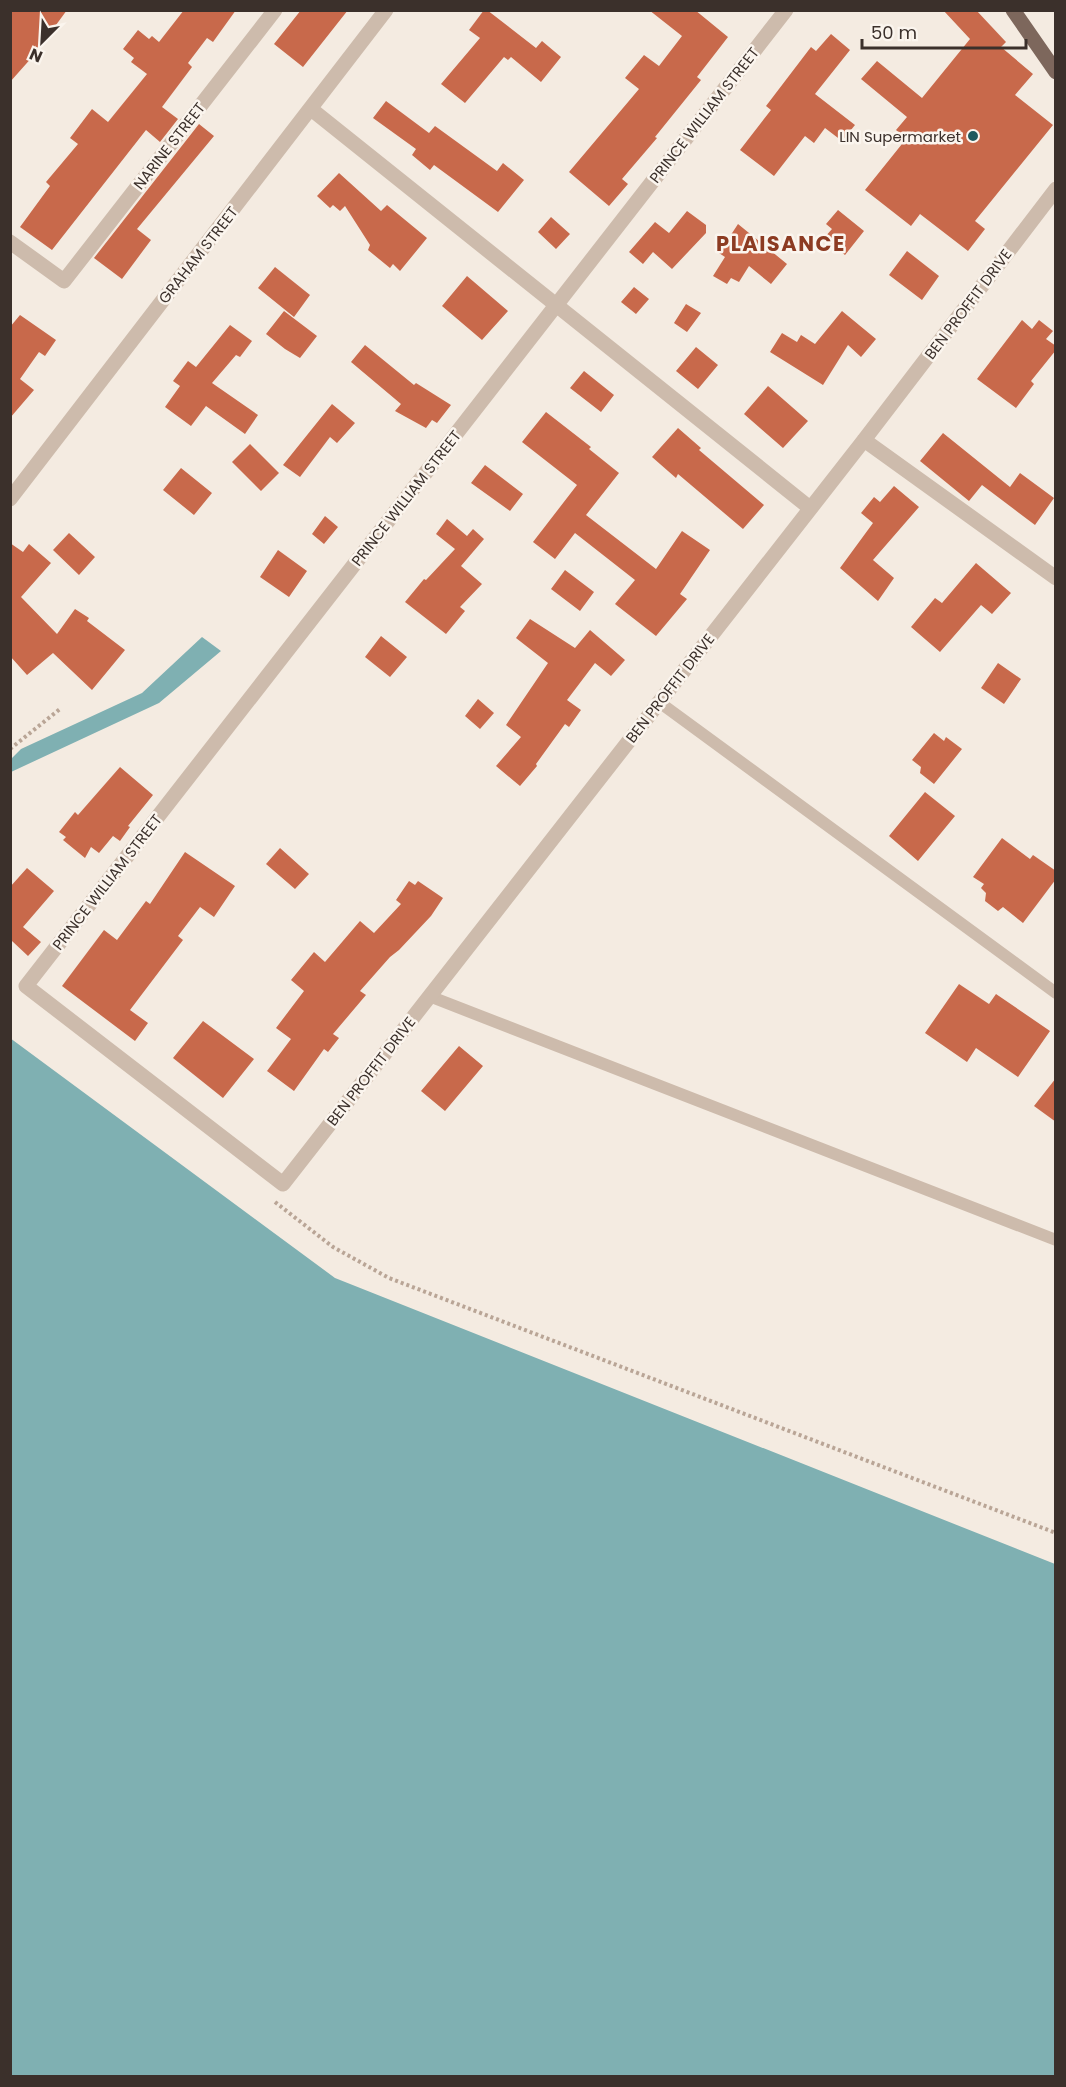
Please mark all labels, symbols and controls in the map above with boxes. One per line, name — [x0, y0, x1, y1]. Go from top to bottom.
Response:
north arrow — [12, 12, 72, 72]
scale bar — [862, 12, 1026, 50]
text: 50 m — [871, 20, 917, 45]
text: N — [26, 42, 46, 68]
street label: PRINCE WILLIAM STREET — [644, 43, 764, 187]
street label: NARINE STREET — [128, 98, 210, 194]
place label: LIN Supermarket — [839, 126, 961, 147]
marker: LIN Supermarket — [966, 129, 980, 143]
street label: GRAHAM STREET — [153, 202, 243, 308]
district label: PLAISANCE — [716, 229, 846, 258]
street label: BEN PROFFIT DRIVE — [920, 244, 1016, 364]
street label: PRINCE WILLIAM STREET — [346, 426, 466, 570]
street label: BEN PROFFIT DRIVE — [621, 629, 719, 747]
street label: PRINCE WILLIAM STREET — [47, 810, 167, 954]
street label: BEN PROFFIT DRIVE — [322, 1012, 420, 1130]

